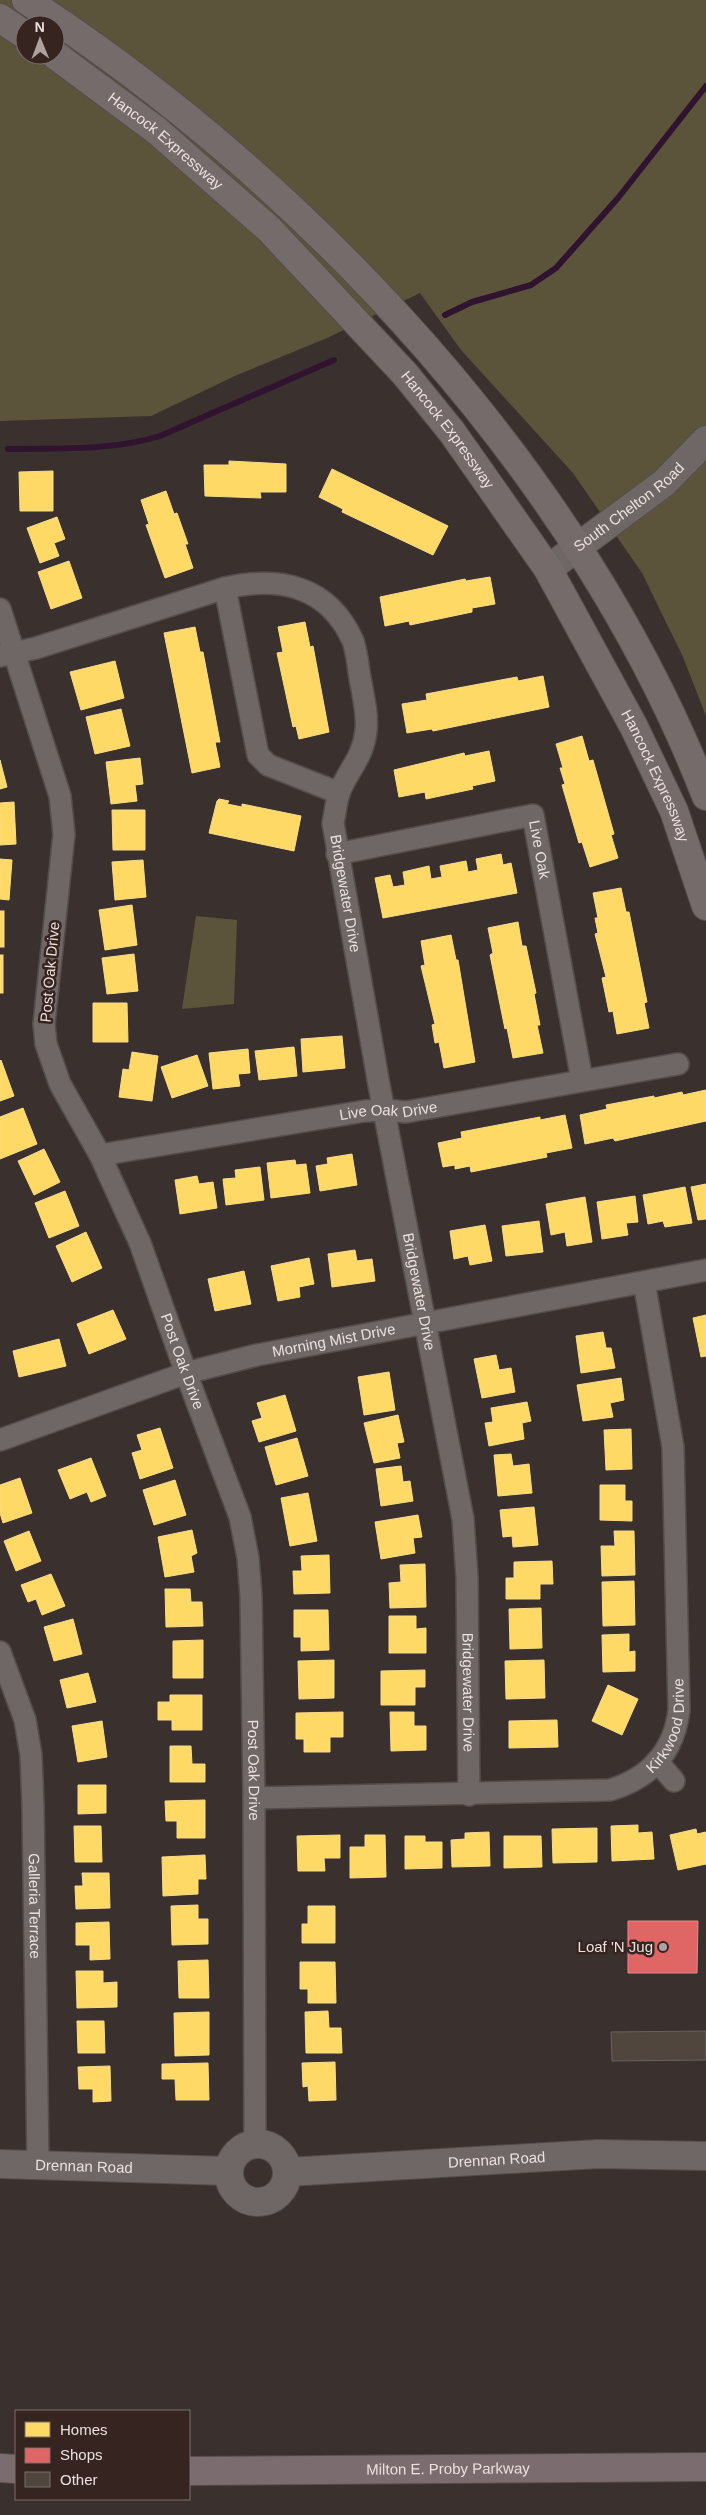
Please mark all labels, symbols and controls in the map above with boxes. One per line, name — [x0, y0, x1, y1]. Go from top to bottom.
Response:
north arrow — [15, 15, 65, 65]
text: N — [35, 19, 45, 35]
street label: Hancock Expressway — [105, 88, 227, 193]
street label: Hancock Expressway — [398, 367, 498, 492]
street label: South Chelton Road — [570, 459, 687, 555]
street label: Hancock Expressway — [618, 707, 693, 844]
street label: Live Oak — [526, 819, 554, 881]
street label: Bridgewater Drive — [327, 833, 365, 954]
street label: Post Oak Drive — [37, 921, 62, 1023]
street label: Live Oak Drive — [338, 1098, 438, 1123]
street label: Bridgewater Drive — [400, 1231, 439, 1352]
street label: Post Oak Drive — [158, 1311, 208, 1412]
street label: Morning Mist Drive — [271, 1320, 397, 1360]
street label: Bridgewater Drive — [460, 1633, 478, 1752]
street label: Kirkwood Drive — [642, 1678, 687, 1776]
street label: Post Oak Drive — [245, 1720, 263, 1821]
street label: Galleria Terrace — [26, 1853, 44, 1959]
place label: Loaf 'N Jug — [578, 1938, 653, 1955]
marker: Loaf 'N Jug — [657, 1941, 669, 1953]
street label: Drennan Road — [447, 2148, 546, 2171]
street label: Drennan Road — [35, 2156, 133, 2176]
legend — [15, 2410, 190, 2500]
text: Homes — [60, 2421, 108, 2438]
text: Shops — [60, 2446, 103, 2463]
street label: Milton E. Proby Parkway — [366, 2459, 530, 2478]
text: Other — [60, 2471, 98, 2488]

